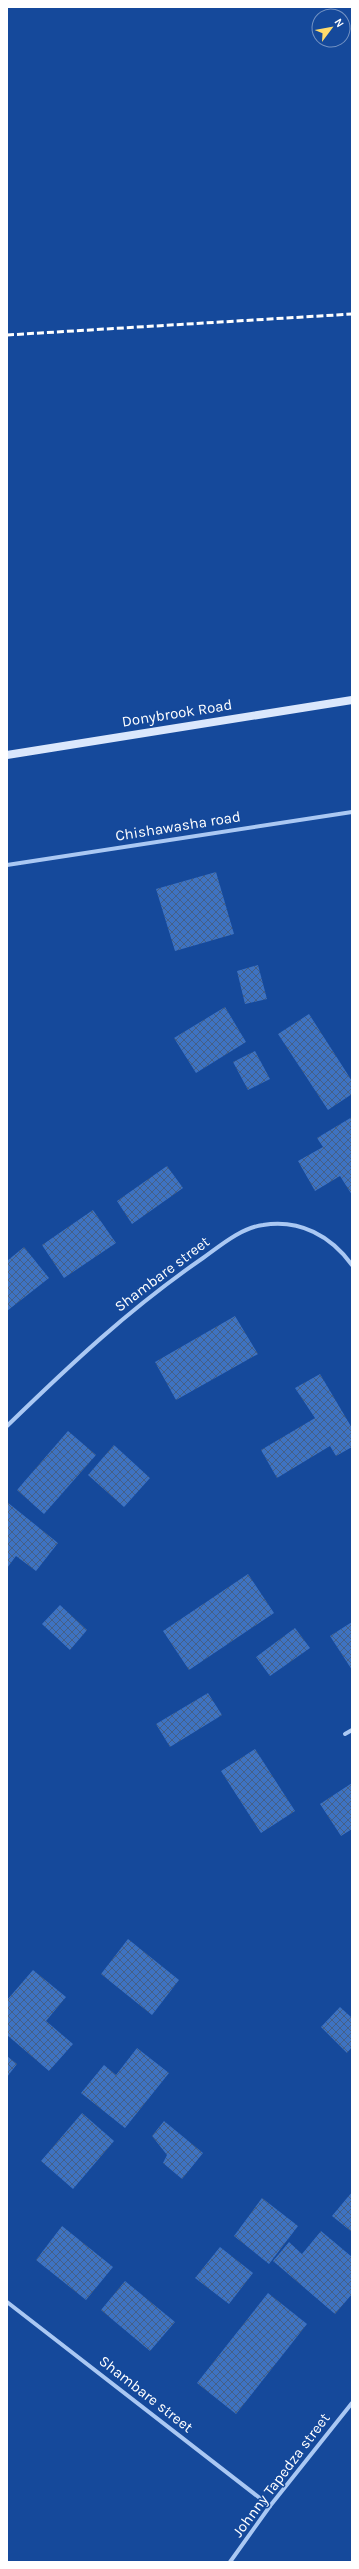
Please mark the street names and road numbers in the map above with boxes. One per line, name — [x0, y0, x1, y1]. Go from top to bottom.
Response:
street label: Donybrook Road — [121, 695, 233, 731]
street label: Chishawasha road — [114, 807, 242, 845]
street label: Shambare street — [111, 1232, 213, 1316]
street label: Shambare street — [95, 2352, 197, 2436]
street label: Johnny Tapedza street — [228, 2409, 334, 2541]

